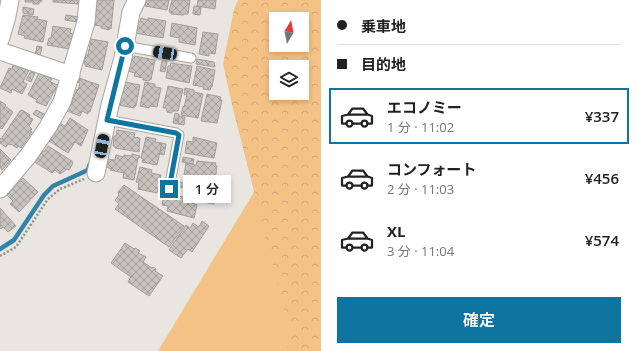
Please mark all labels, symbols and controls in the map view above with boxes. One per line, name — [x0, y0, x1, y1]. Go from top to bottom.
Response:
north arrow — [269, 12, 309, 52]
map controls — [269, 12, 309, 100]
text: 乗車地 — [361, 16, 406, 36]
route start — [116, 37, 134, 55]
car — [152, 45, 178, 61]
text: 目的地 — [361, 54, 406, 74]
button: layers — [269, 60, 309, 100]
text: エコノミー — [387, 97, 462, 117]
icon: car — [339, 98, 375, 134]
text: ¥337 — [585, 106, 619, 126]
text: 1 分 · 11:02 — [387, 118, 454, 136]
car — [94, 133, 110, 159]
text: コンフォート — [387, 159, 477, 179]
icon: car — [339, 160, 375, 196]
text: ¥456 — [585, 168, 619, 188]
callout: 1 分 — [183, 175, 231, 203]
route end — [160, 180, 178, 198]
text: 1 分 — [195, 180, 219, 198]
text: 2 分 · 11:03 — [387, 180, 454, 198]
text: XL — [387, 221, 405, 241]
icon: car — [339, 222, 375, 258]
text: ¥574 — [585, 230, 619, 250]
text: 3 分 · 11:04 — [387, 242, 454, 260]
button: 確定 — [337, 297, 621, 343]

